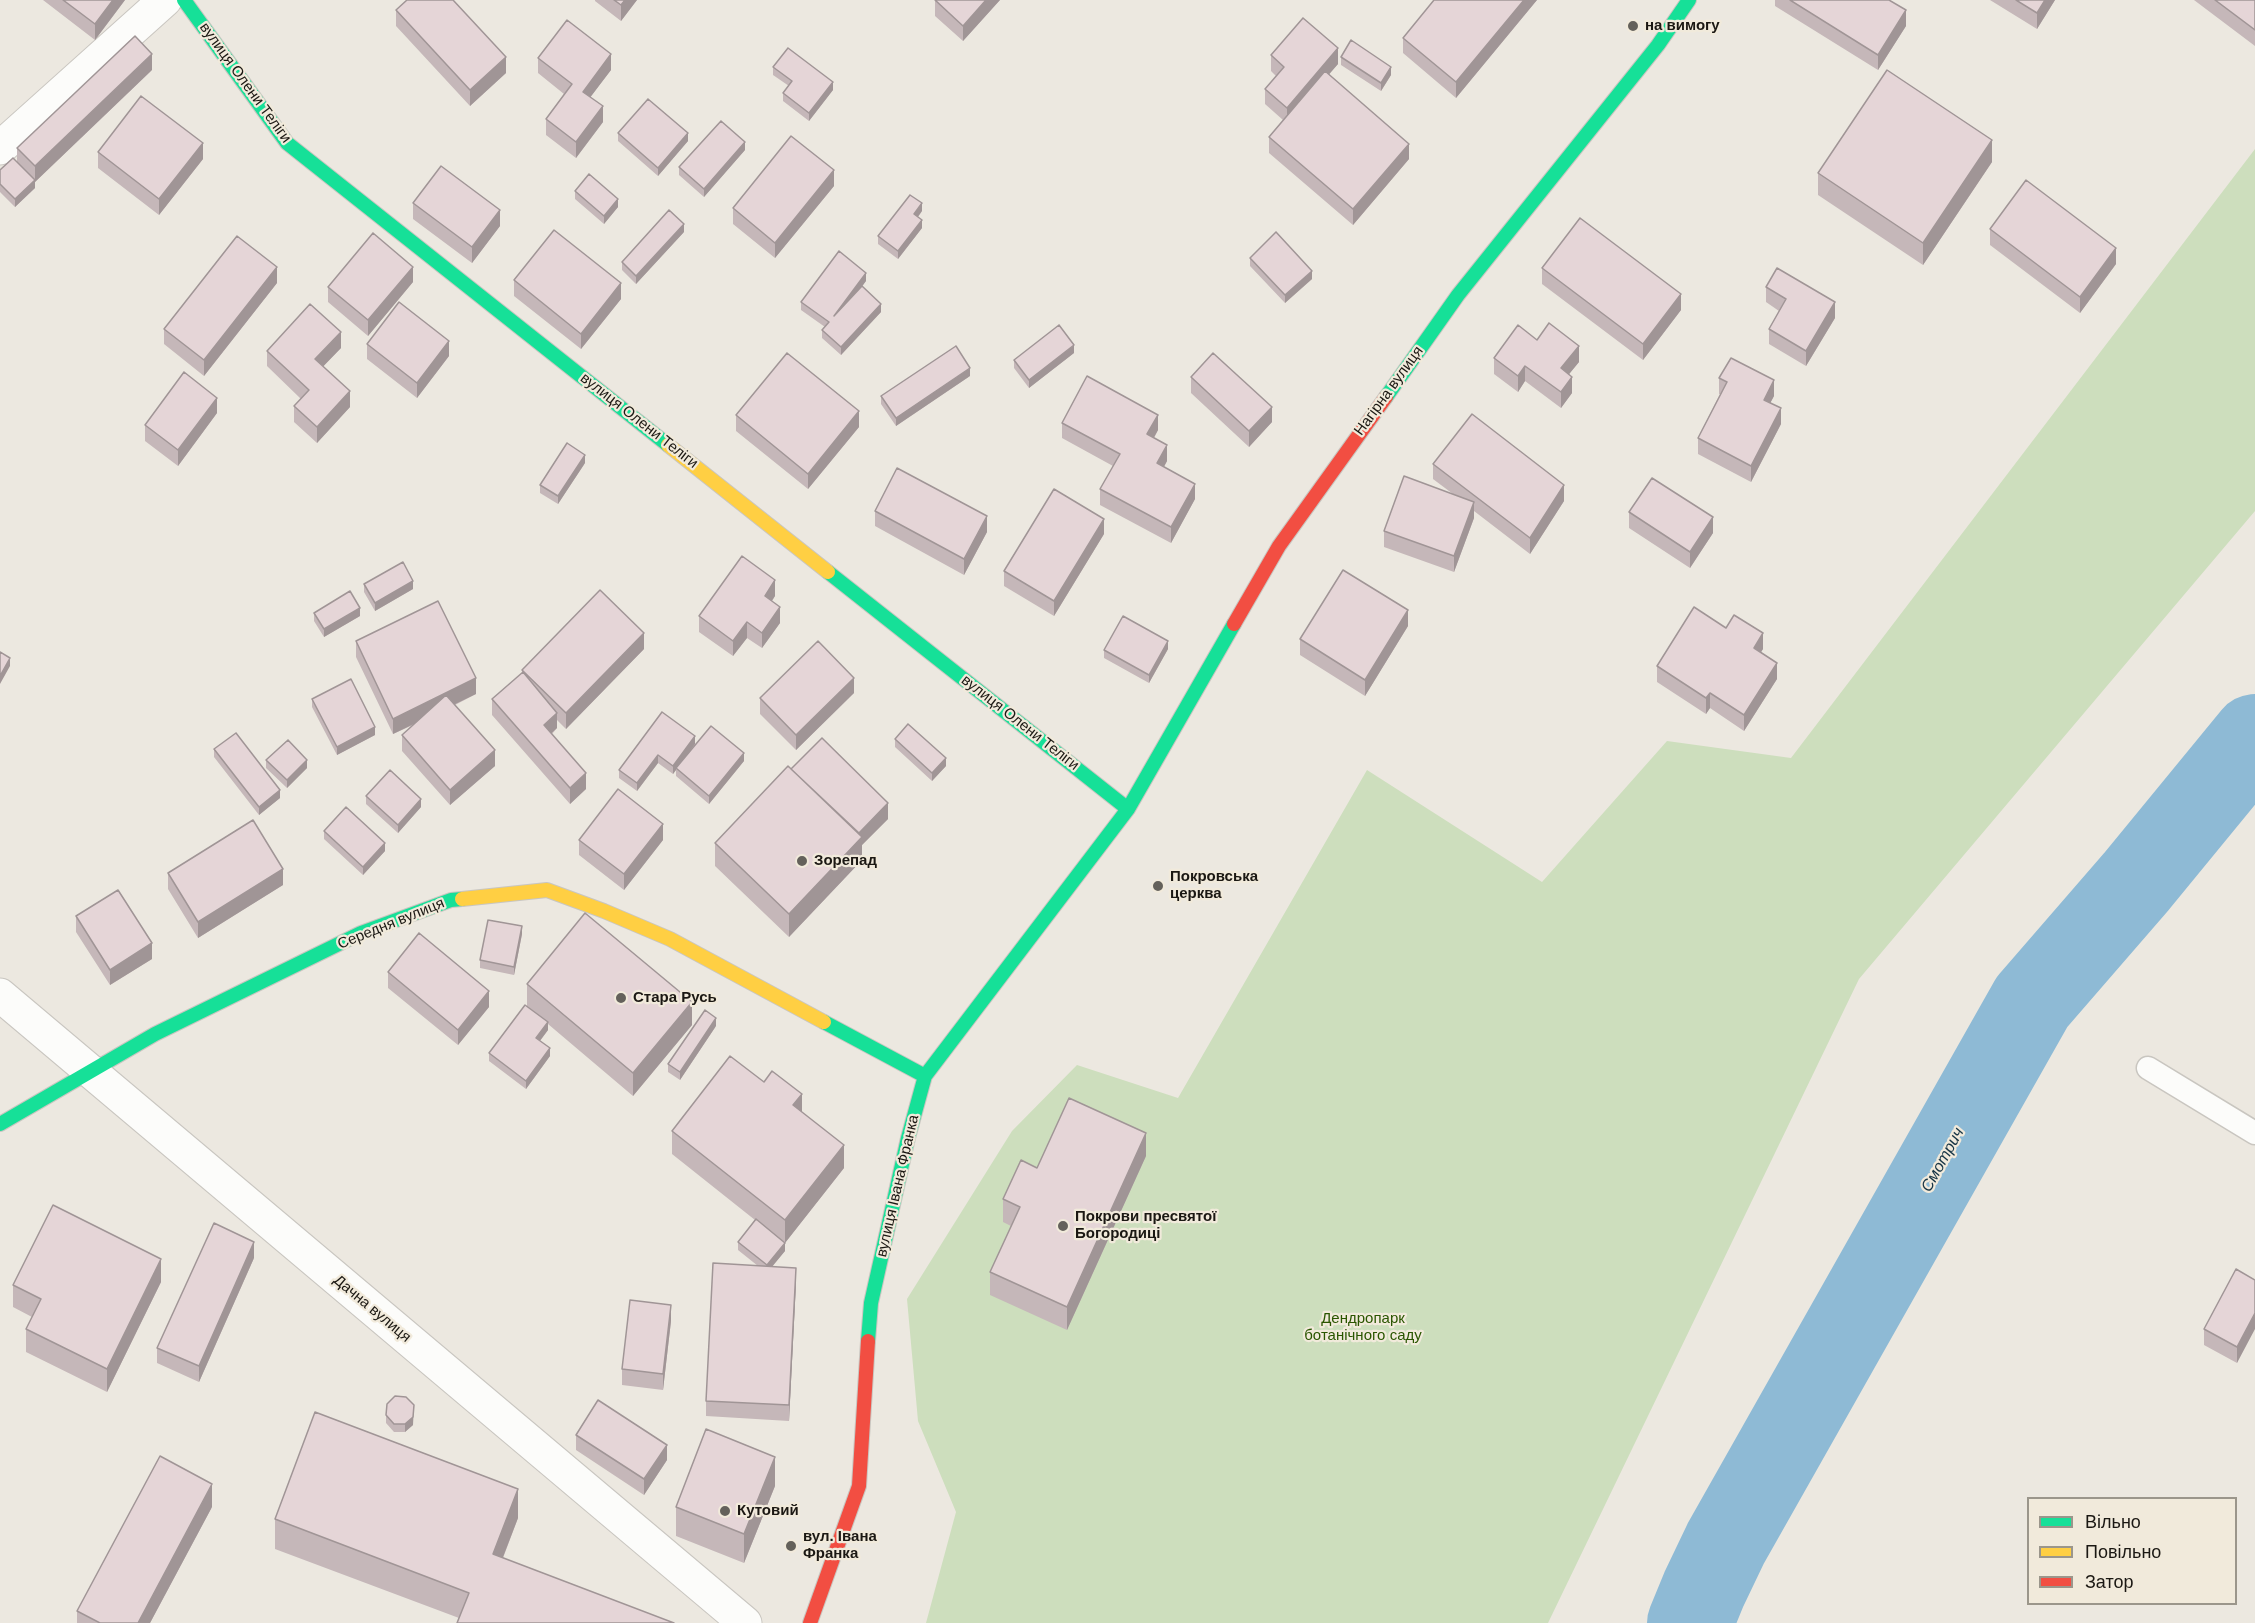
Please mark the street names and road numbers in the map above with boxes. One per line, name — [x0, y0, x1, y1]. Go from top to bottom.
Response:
street label: вулиця Олени Теліги — [195, 19, 295, 147]
street label: Нагірна вулиця — [1351, 343, 1427, 439]
street label: вулиця Олени Теліги — [577, 369, 701, 473]
street label: вулиця Олени Теліги — [958, 671, 1082, 775]
street label: Середня вулиця — [335, 894, 447, 954]
street label: вулиця Івана Франка — [873, 1113, 923, 1259]
street label: Дачна вулиця — [330, 1271, 414, 1347]

